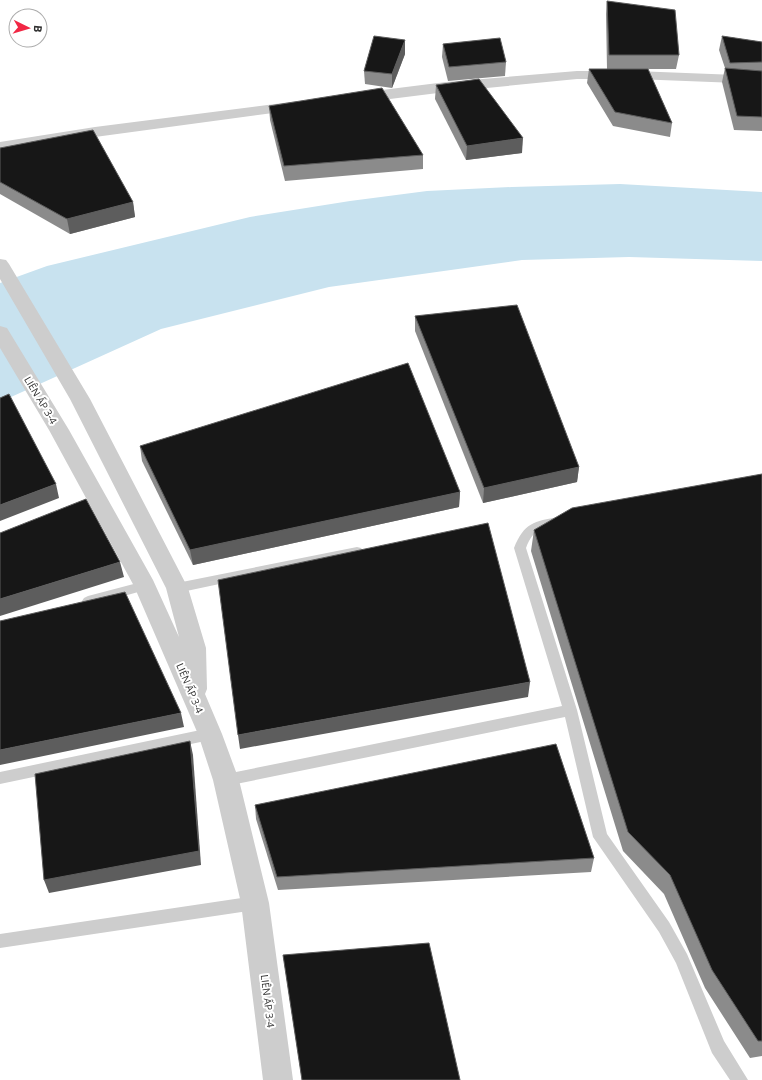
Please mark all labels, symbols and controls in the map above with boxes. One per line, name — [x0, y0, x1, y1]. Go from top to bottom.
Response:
north arrow — [8, 8, 48, 48]
text: B — [31, 25, 46, 33]
street label: LIÊN ẤP 3-4 — [21, 374, 61, 427]
street label: LIÊN ẤP 3-4 — [173, 661, 207, 716]
street label: LIÊN ẤP 3-4 — [258, 974, 278, 1029]

